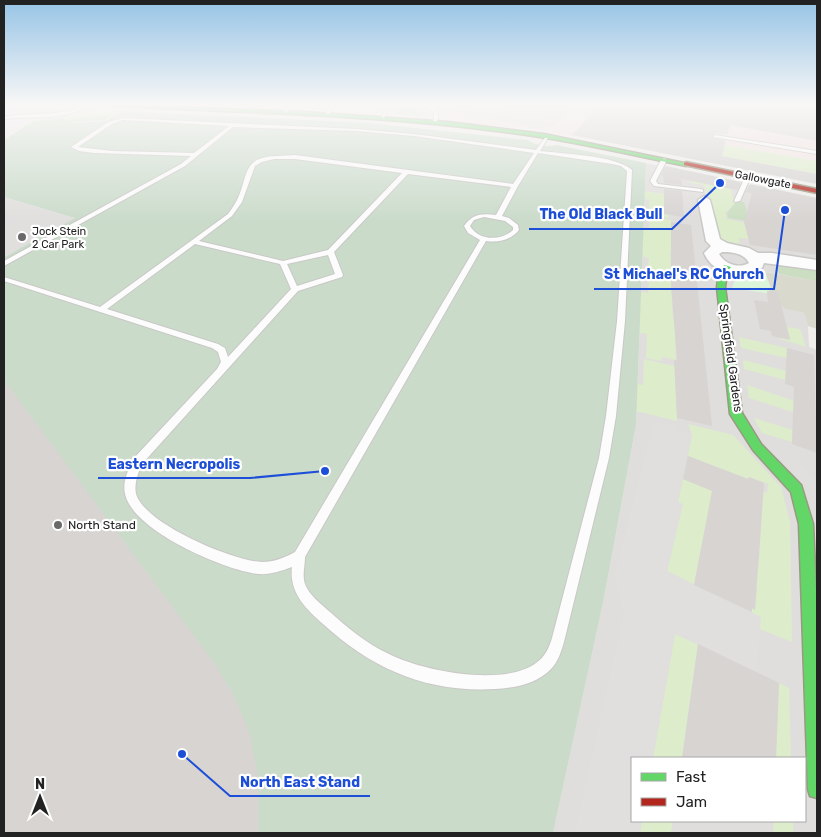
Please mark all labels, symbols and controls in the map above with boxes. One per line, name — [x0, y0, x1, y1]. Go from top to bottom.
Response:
street label: Gallowgate — [734, 168, 792, 191]
callout: The Old Black Bull — [529, 200, 672, 229]
text: The Old Black Bull — [539, 206, 663, 223]
place label: Jock Stein 2 Car Park — [32, 225, 86, 251]
marker: Jock Stein 2 Car Park — [16, 231, 28, 243]
callout: St Michael's RC Church — [594, 260, 774, 289]
text: St Michael's RC Church — [604, 266, 764, 283]
street label: Springfield Gardens — [716, 303, 746, 413]
callout: Eastern Necropolis — [98, 449, 250, 478]
text: Eastern Necropolis — [108, 456, 241, 473]
place label: North Stand — [68, 518, 136, 532]
marker: North Stand — [52, 519, 64, 531]
legend — [631, 757, 806, 822]
callout: North East Stand — [230, 767, 370, 796]
text: Fast — [676, 768, 706, 786]
north arrow — [15, 772, 65, 822]
text: North East Stand — [240, 774, 360, 791]
text: N — [35, 776, 45, 793]
text: Jam — [676, 793, 707, 811]

